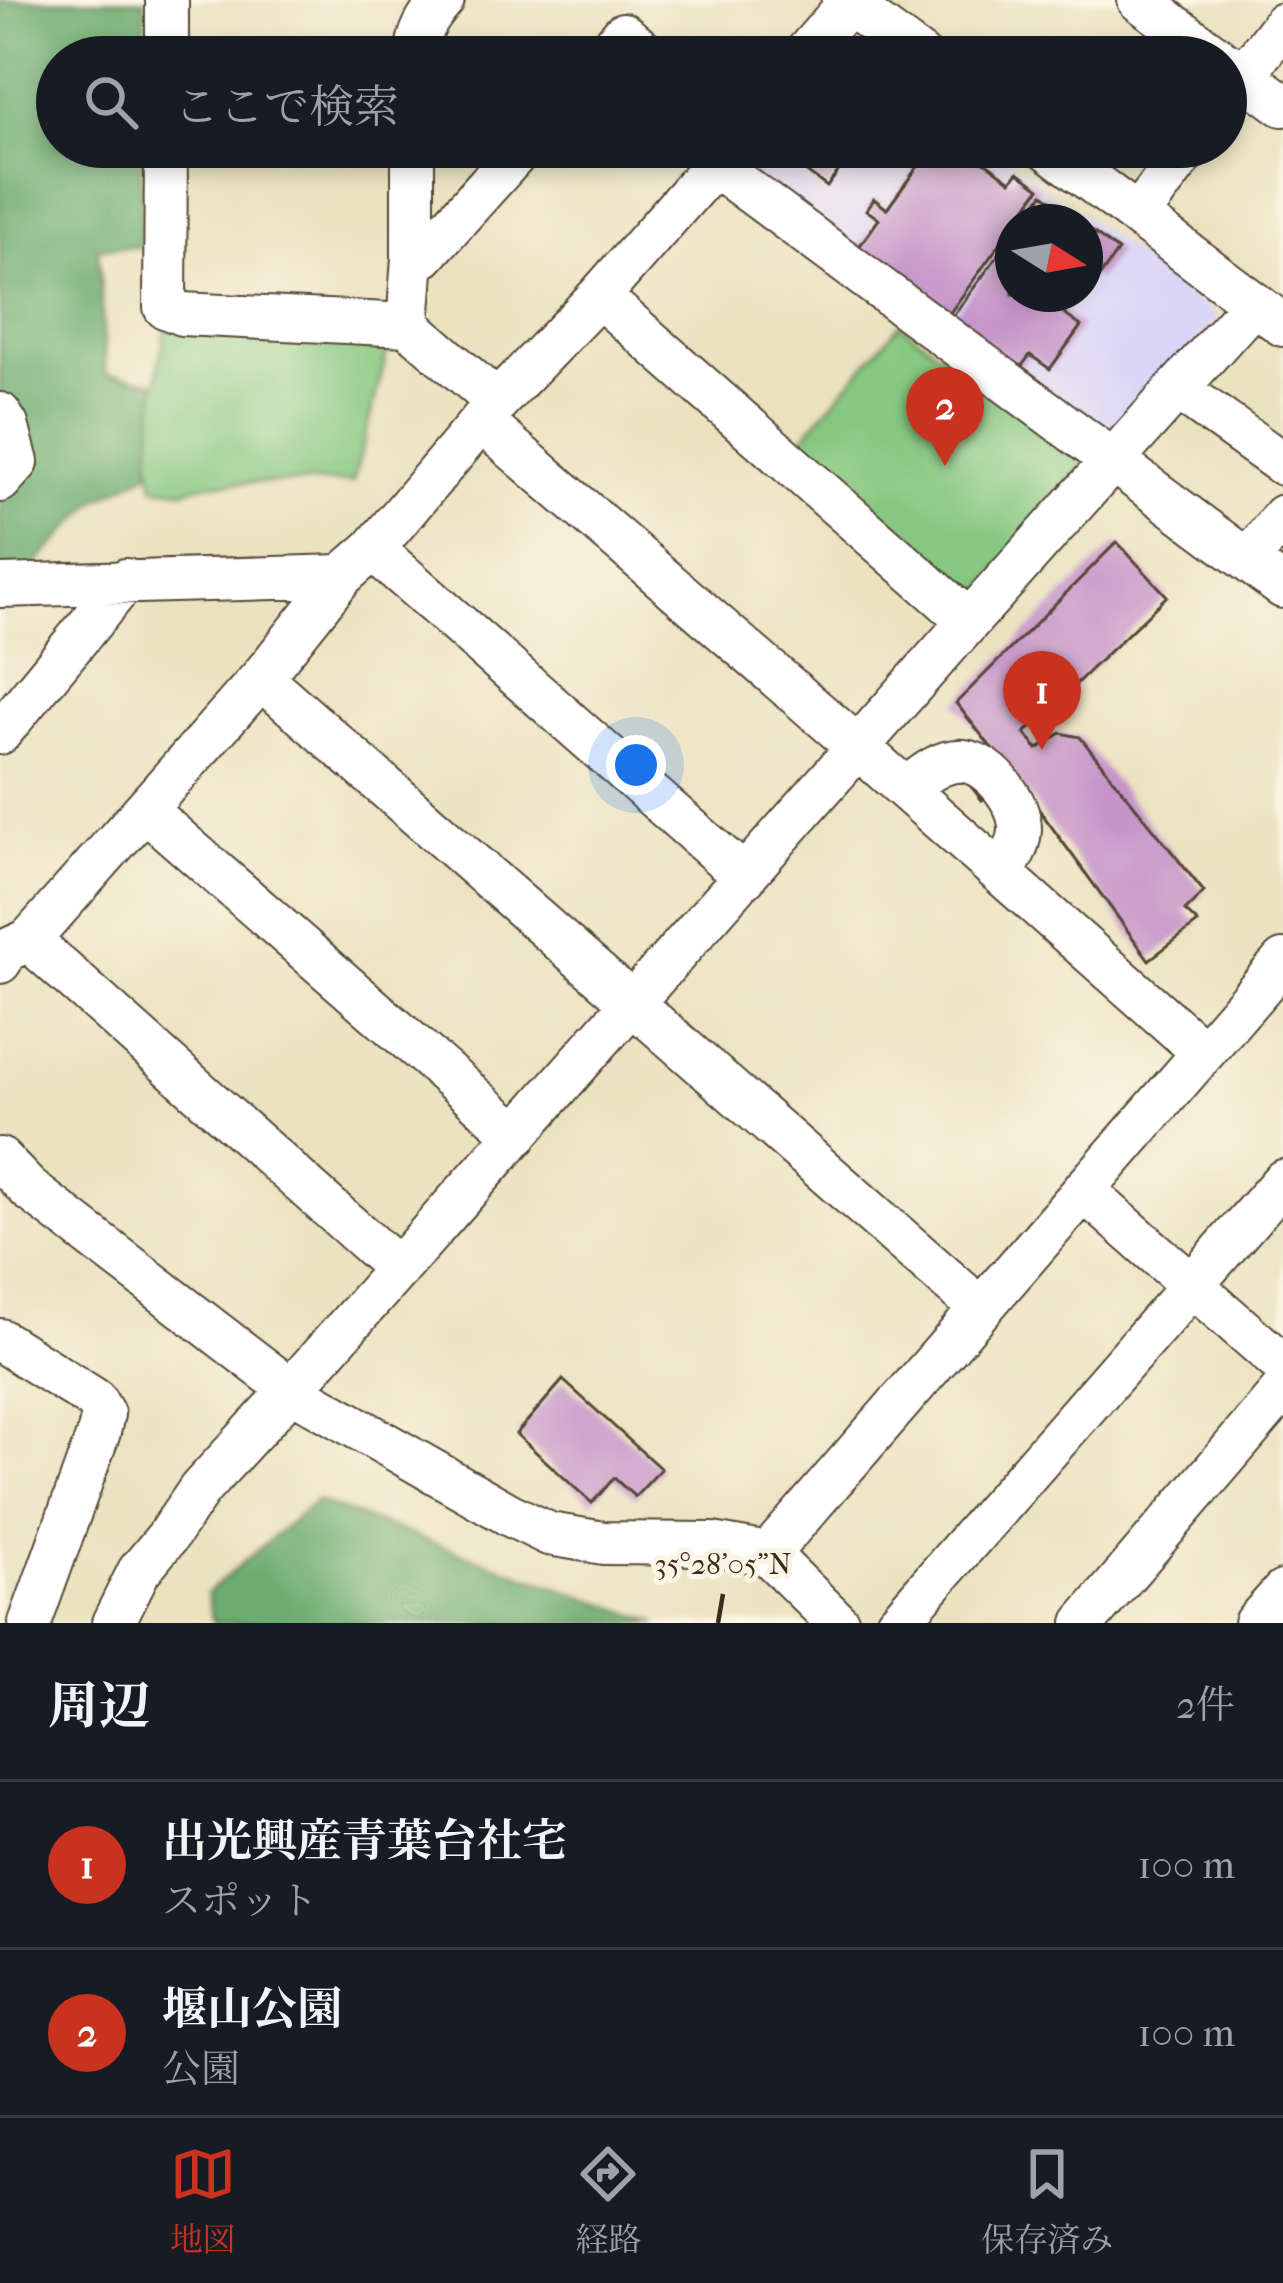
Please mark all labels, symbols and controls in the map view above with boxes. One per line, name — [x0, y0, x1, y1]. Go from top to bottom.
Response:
search box — [36, 36, 1247, 168]
icon: search — [78, 69, 144, 135]
text: ここで検索 — [174, 81, 399, 134]
north arrow — [995, 204, 1103, 312]
pin: 2 — [906, 367, 984, 466]
pin: 1 — [1003, 651, 1081, 750]
your location — [606, 735, 666, 795]
text: 35°28'05"N — [654, 1547, 792, 1582]
text: 周辺 — [48, 1676, 150, 1736]
text: 2件 — [1176, 1682, 1235, 1728]
text: 出光興産青葉台社宅 — [162, 1815, 567, 1868]
text: 1 — [80, 1842, 94, 1888]
text: 100 m — [1137, 1842, 1235, 1888]
text: スポット — [162, 1878, 318, 1924]
text: 堰山公園 — [162, 1983, 342, 2036]
text: 2 — [77, 2010, 97, 2056]
text: 100 m — [1137, 2010, 1235, 2056]
text: 公園 — [162, 2046, 240, 2092]
tab: 地図 — [170, 2141, 236, 2260]
tab: 経路 — [575, 2141, 641, 2260]
tab: 保存済み — [981, 2141, 1113, 2260]

